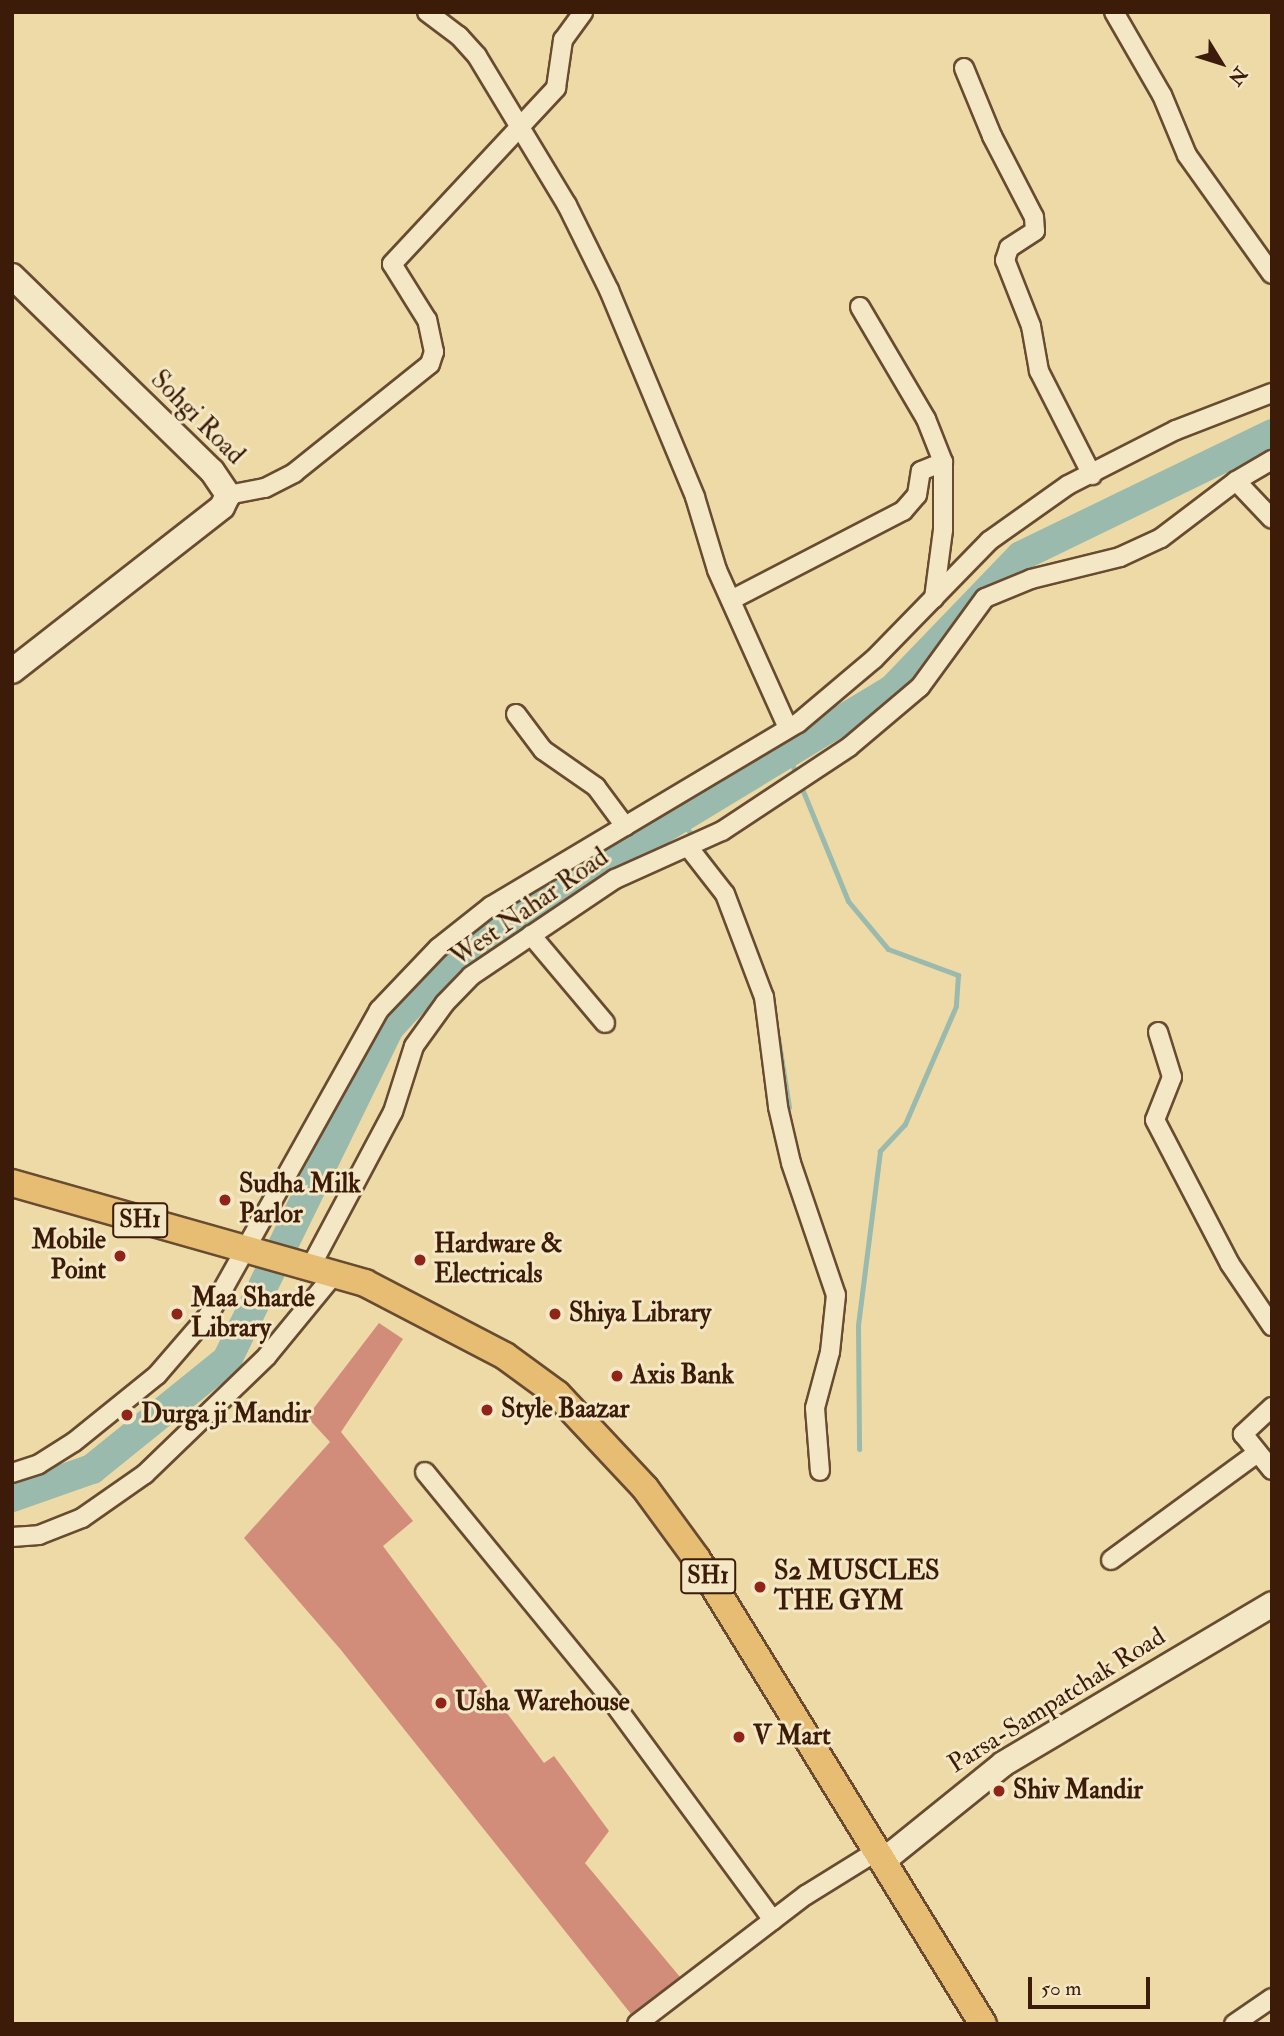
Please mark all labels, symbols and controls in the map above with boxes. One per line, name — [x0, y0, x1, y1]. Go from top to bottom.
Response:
north arrow — [1186, 28, 1256, 98]
text: N — [1223, 62, 1252, 90]
street label: Sohgi Road — [144, 365, 250, 471]
street label: West Nahar Road — [445, 842, 615, 974]
place label: Sudha Milk Parlor — [239, 1169, 361, 1230]
marker: Sudha Milk Parlor — [217, 1192, 233, 1208]
road number: SH1 — [112, 1200, 168, 1240]
place label: Mobile Point — [32, 1225, 106, 1286]
place label: Hardware & Electricals — [434, 1229, 563, 1290]
marker: Mobile Point — [112, 1248, 128, 1264]
marker: Hardware & Electricals — [412, 1252, 428, 1268]
place label: Maa Sharde Library — [191, 1283, 315, 1344]
place label: Shiya Library — [569, 1298, 711, 1330]
marker: Maa Sharde Library — [169, 1306, 185, 1322]
marker: Shiya Library — [547, 1306, 563, 1322]
place label: Axis Bank — [631, 1360, 734, 1392]
marker: Axis Bank — [609, 1368, 625, 1384]
place label: Style Baazar — [501, 1394, 629, 1426]
place label: Durga ji Mandir — [141, 1399, 311, 1431]
marker: Style Baazar — [479, 1402, 495, 1418]
marker: Durga ji Mandir — [119, 1407, 135, 1423]
road number: SH1 — [680, 1556, 736, 1596]
place label: S2 MUSCLES THE GYM — [774, 1556, 940, 1618]
marker: S2 MUSCLES THE GYM — [752, 1579, 768, 1595]
street label: Parsa-Sampatchak Road — [943, 1622, 1171, 1780]
place label: Usha Warehouse — [455, 1687, 630, 1719]
marker: Usha Warehouse — [433, 1695, 449, 1711]
place label: V Mart — [753, 1721, 831, 1753]
marker: V Mart — [731, 1729, 747, 1745]
place label: Shiv Mandir — [1013, 1775, 1143, 1807]
marker: Shiv Mandir — [991, 1783, 1007, 1799]
scale bar — [1032, 1962, 1154, 2006]
text: 50 m — [1041, 1975, 1082, 2002]

